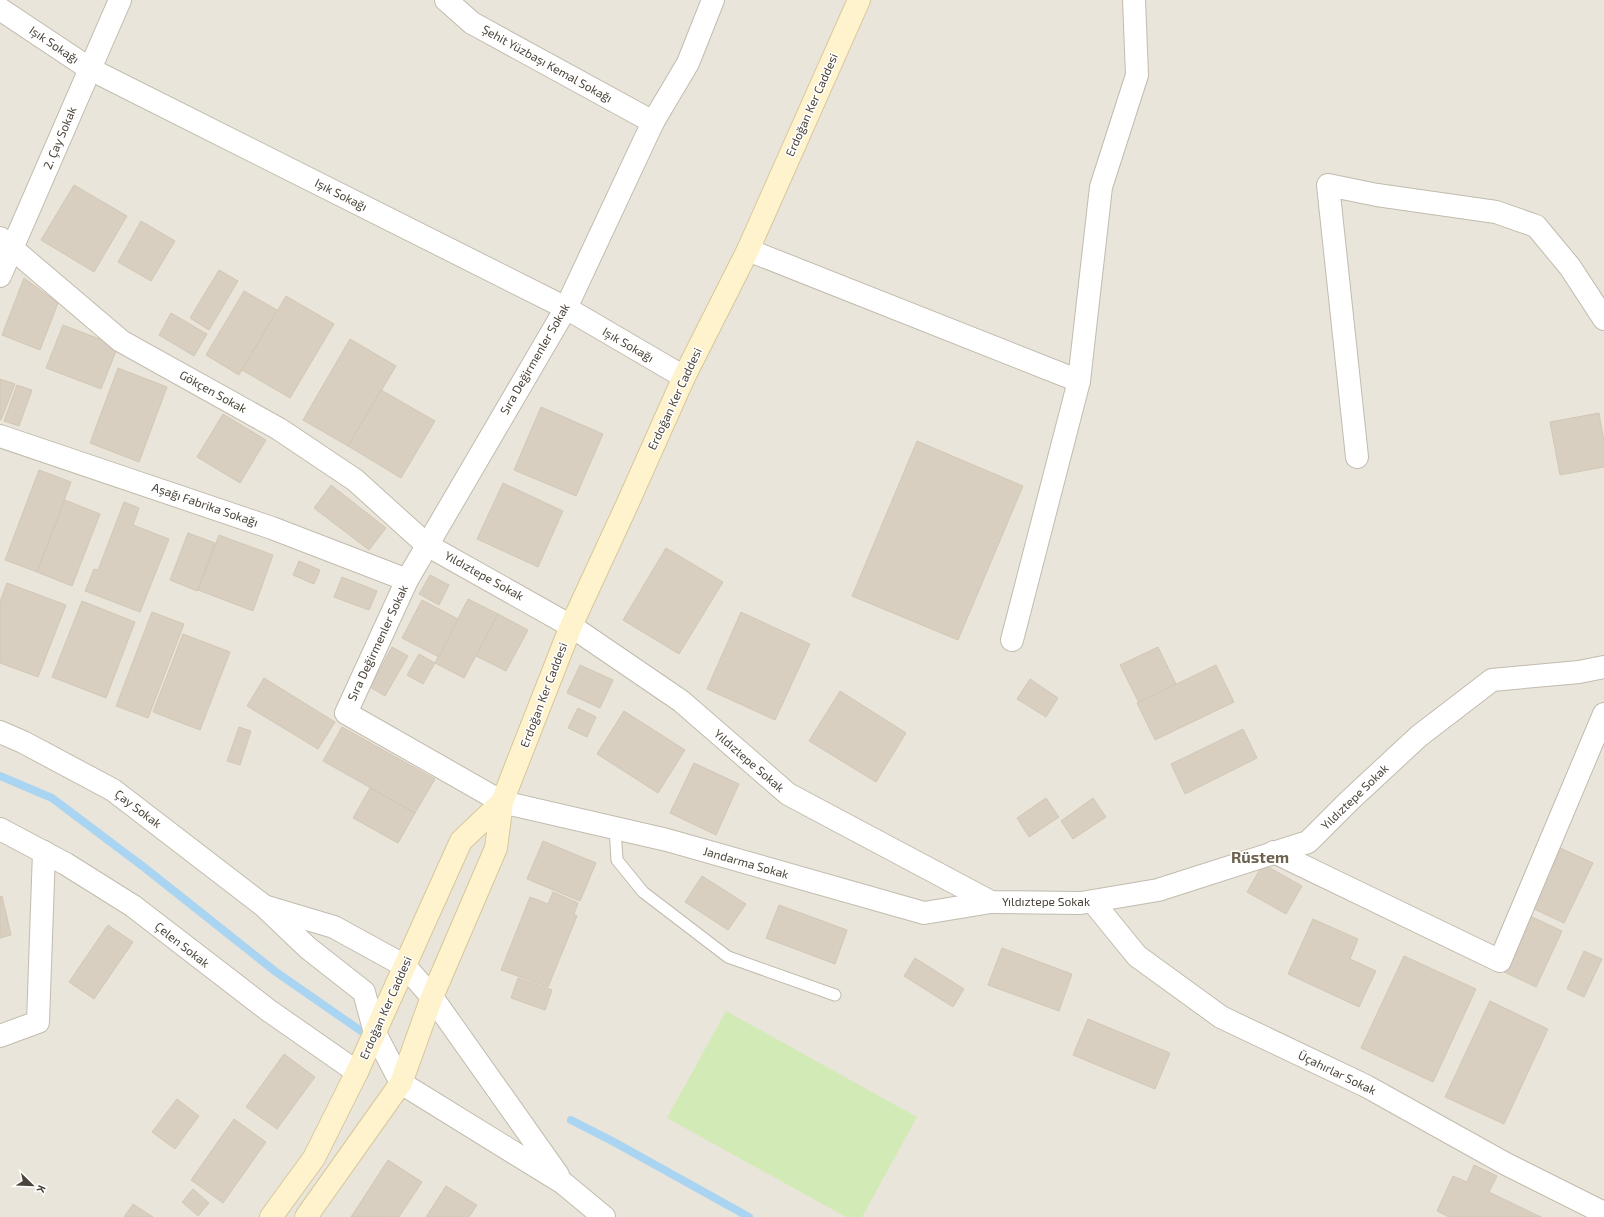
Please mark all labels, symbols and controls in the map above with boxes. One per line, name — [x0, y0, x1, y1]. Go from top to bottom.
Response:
street label: Şehit Yüzbaşı Kemal Sokağı — [479, 21, 615, 107]
street label: Işık Sokağı — [27, 22, 82, 67]
street label: Erdoğan Ker Caddesi — [782, 51, 840, 158]
street label: 2. Çay Sokak — [40, 104, 79, 171]
street label: Işık Sokağı — [313, 175, 370, 214]
street label: Sıra Değirmenler Sokak — [497, 300, 572, 417]
street label: Işık Sokağı — [600, 324, 657, 365]
street label: Erdoğan Ker Caddesi — [644, 345, 704, 452]
street label: Gökçen Sokak — [177, 367, 249, 416]
street label: Aşağı Fabrika Sokağı — [150, 479, 260, 530]
street label: Yıldıztepe Sokak — [443, 548, 526, 603]
street label: Sıra Değirmenler Sokak — [344, 582, 410, 703]
street label: Erdoğan Ker Caddesi — [517, 640, 570, 749]
street label: Yıldıztepe Sokak — [712, 726, 788, 794]
street label: Yıldıztepe Sokak — [1318, 761, 1391, 832]
street label: Çay Sokak — [112, 786, 165, 831]
street label: Jandarma Sokak — [702, 843, 791, 881]
district label: Rüstem — [1231, 847, 1289, 866]
street label: Yıldıztepe Sokak — [1002, 894, 1090, 908]
street label: Çelen Sokak — [152, 919, 213, 971]
street label: Erdoğan Ker Caddesi — [356, 954, 414, 1061]
street label: Üçahırlar Sokak — [1296, 1047, 1379, 1098]
north arrow — [12, 1165, 52, 1205]
text: K — [34, 1183, 49, 1195]

